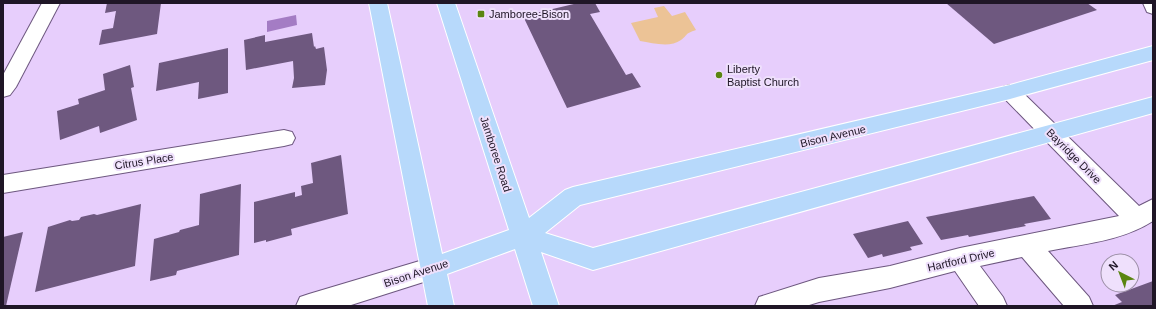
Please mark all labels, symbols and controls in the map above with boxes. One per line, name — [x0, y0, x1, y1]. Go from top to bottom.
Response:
place label: Jamboree-Bison — [489, 8, 569, 20]
marker: Jamboree-Bison — [476, 9, 486, 19]
place label: Liberty Baptist Church — [727, 63, 799, 88]
marker: Liberty Baptist Church — [714, 70, 724, 80]
street label: Jamboree Road — [478, 115, 514, 193]
street label: Bison Avenue — [799, 123, 867, 149]
street label: Bayridge Drive — [1044, 126, 1104, 186]
street label: Citrus Place — [114, 150, 174, 172]
street label: Hartford Drive — [926, 246, 996, 274]
north arrow — [1100, 253, 1140, 293]
street label: Bison Avenue — [382, 257, 450, 289]
text: N — [1106, 258, 1120, 273]

